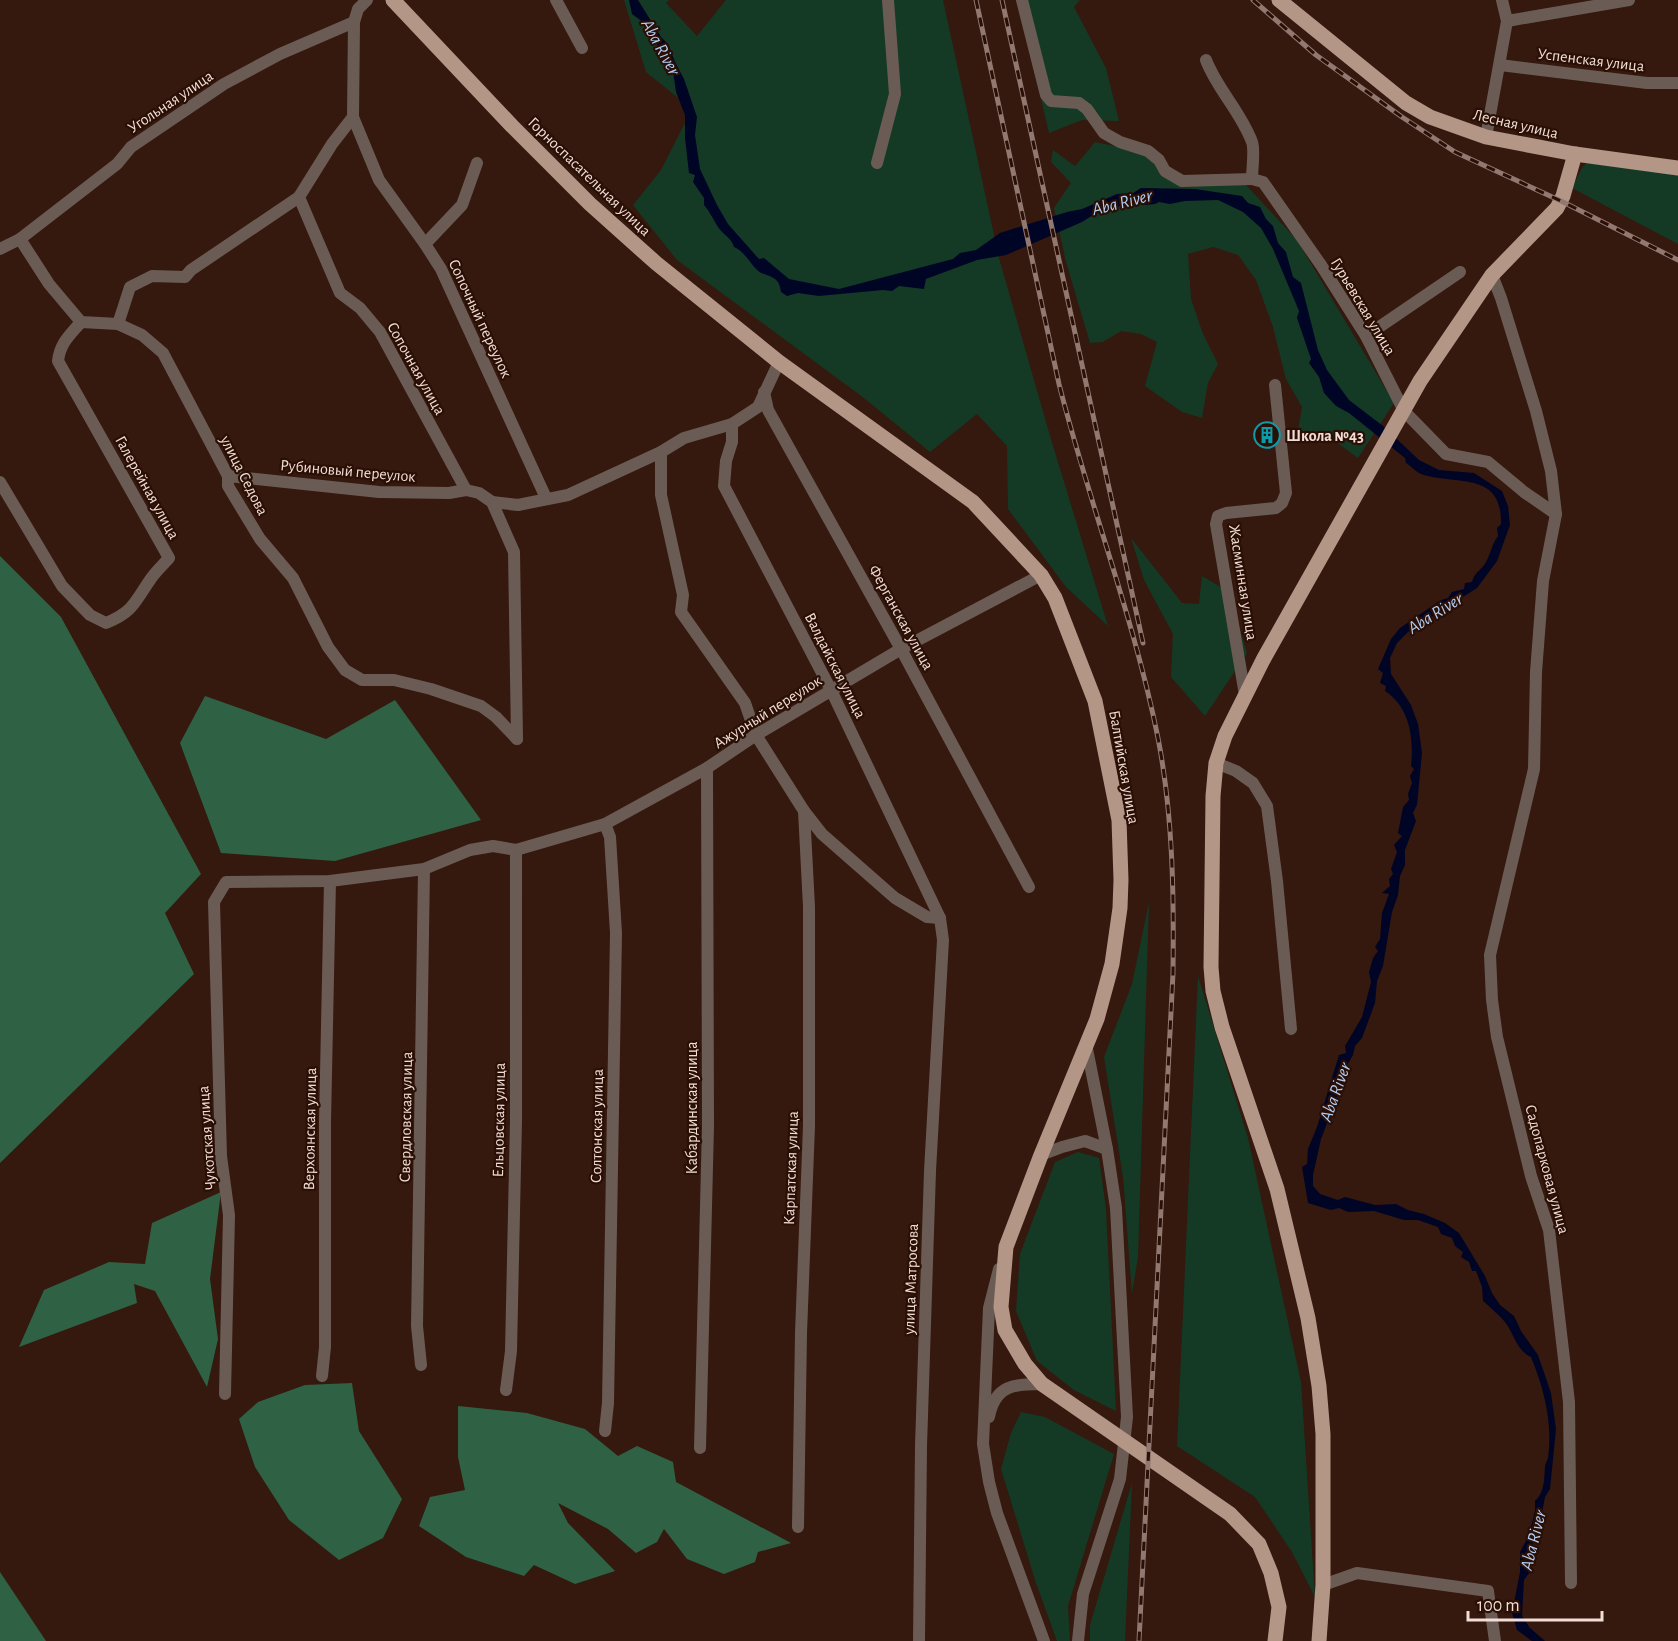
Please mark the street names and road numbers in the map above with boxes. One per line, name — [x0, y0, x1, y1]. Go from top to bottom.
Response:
street label: Успенская улица — [1536, 45, 1645, 75]
street label: Угольная улица — [125, 68, 217, 137]
street label: Лесная улица — [1471, 106, 1560, 143]
street label: Горноспасательная улица — [524, 114, 654, 240]
street label: Гурьевская улица — [1327, 255, 1399, 359]
street label: Сопочный переулок — [445, 257, 515, 381]
street label: Сопочная улица — [383, 319, 448, 418]
street label: улица Седова — [216, 432, 271, 518]
street label: Галерейная улица — [111, 433, 182, 542]
street label: Рубиновый переулок — [279, 457, 417, 486]
street label: Жасминная улица — [1225, 523, 1260, 641]
street label: Ферганская улица — [865, 562, 937, 673]
street label: Валдайская улица — [801, 610, 869, 721]
street label: Ажурный переулок — [711, 672, 825, 752]
street label: Балтийская улица — [1105, 709, 1142, 825]
street label: Кабардинская улица — [684, 1041, 701, 1175]
street label: Свердловская улица — [397, 1052, 416, 1182]
street label: Ельцовская улица — [490, 1063, 509, 1178]
street label: Верхоянская улица — [301, 1067, 320, 1191]
street label: Солтонская улица — [588, 1069, 607, 1183]
street label: Чукотская улица — [195, 1085, 220, 1191]
street label: Садопарковая улица — [1521, 1103, 1572, 1236]
street label: Карпатская улица — [781, 1111, 802, 1225]
street label: улица Матросова — [901, 1223, 922, 1336]

